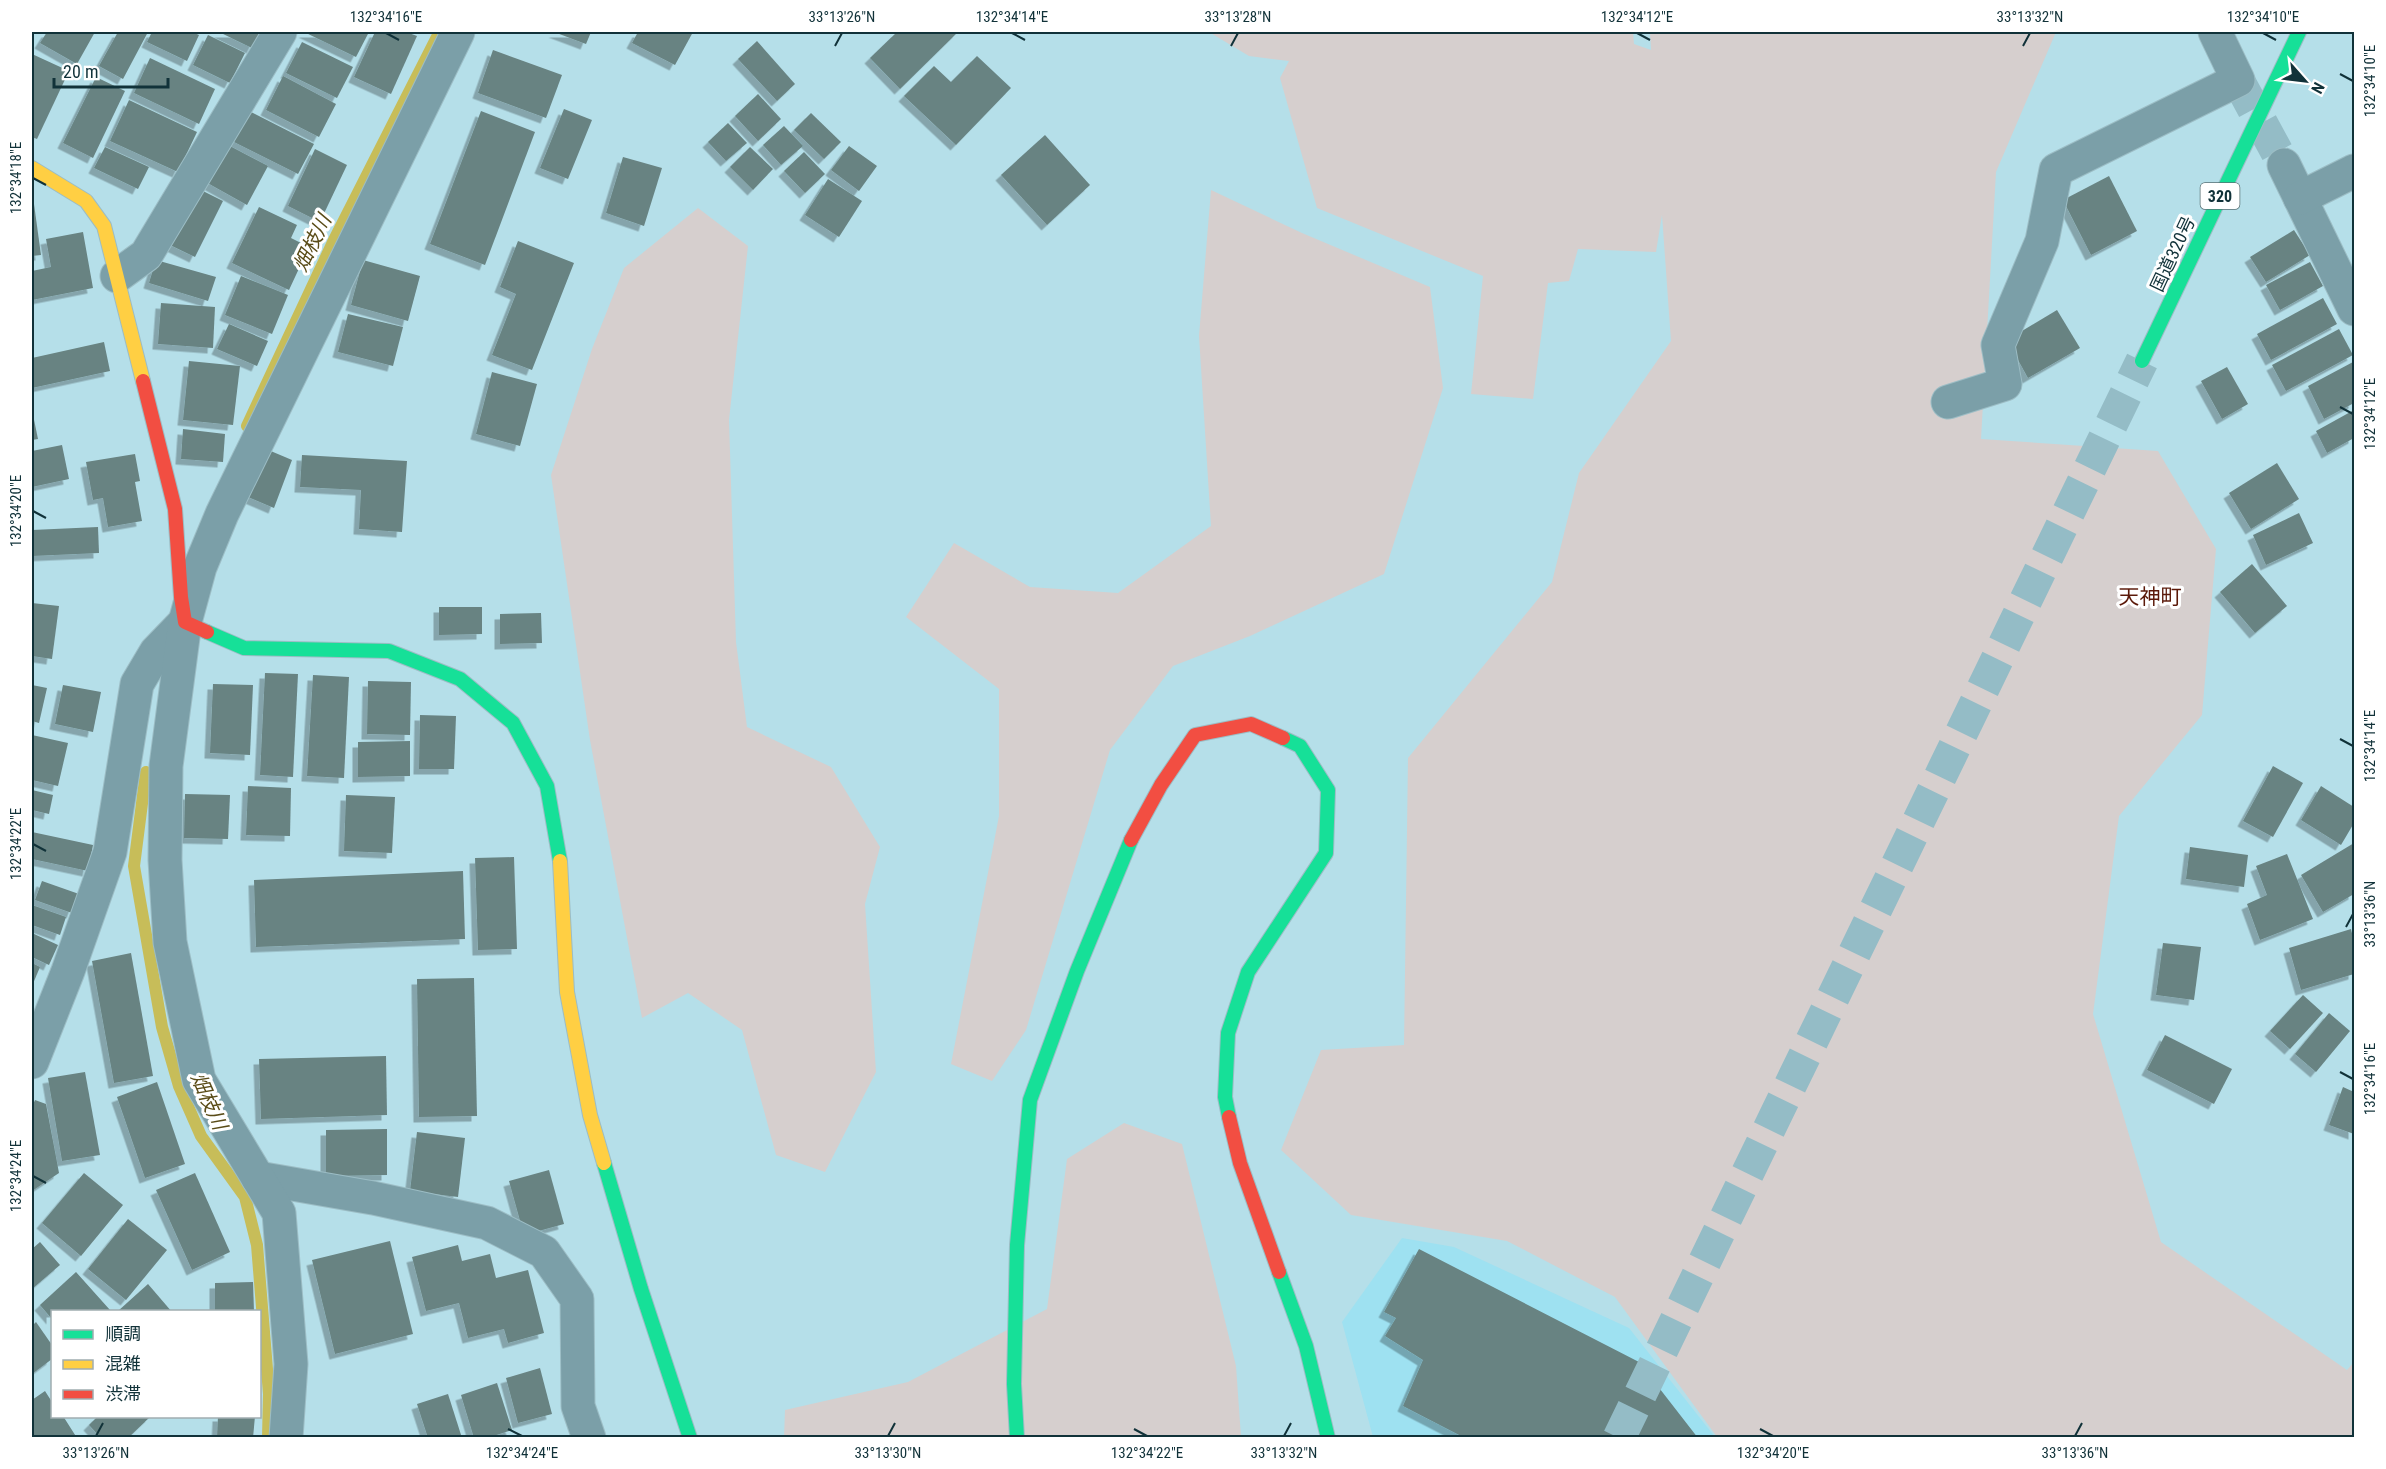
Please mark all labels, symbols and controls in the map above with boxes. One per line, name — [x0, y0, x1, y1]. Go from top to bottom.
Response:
text: 132°34'16"E — [350, 8, 422, 26]
text: 33°13'26"N — [809, 8, 875, 26]
text: 132°34'14"E — [976, 8, 1048, 26]
text: 33°13'28"N — [1205, 8, 1271, 26]
text: 132°34'12"E — [1601, 8, 1673, 26]
text: 33°13'32"N — [1997, 8, 2063, 26]
text: 132°34'10"E — [2227, 8, 2299, 26]
text: 132°34'10"E — [2361, 45, 2379, 117]
scale bar — [54, 51, 168, 89]
north arrow — [2275, 51, 2335, 111]
text: 20 m — [63, 61, 98, 82]
text: N — [2307, 79, 2328, 97]
text: 132°34'18"E — [7, 142, 25, 214]
road number: 320 — [2200, 183, 2240, 209]
water label: 畑枝川 — [288, 209, 337, 275]
street label: 国道320号 — [2146, 213, 2199, 295]
text: 132°34'12"E — [2361, 378, 2379, 450]
text: 132°34'20"E — [7, 475, 25, 547]
district label: 天神町 — [2119, 585, 2182, 609]
text: 132°34'14"E — [2361, 710, 2379, 782]
text: 132°34'22"E — [7, 808, 25, 880]
text: 33°13'36"N — [2361, 881, 2379, 947]
text: 132°34'16"E — [2361, 1043, 2379, 1115]
water label: 畑枝川 — [186, 1069, 233, 1135]
text: 132°34'24"E — [7, 1140, 25, 1212]
legend — [51, 1310, 261, 1418]
text: 順調 — [105, 1323, 141, 1344]
text: 混雑 — [105, 1353, 141, 1374]
text: 渋滞 — [105, 1383, 141, 1404]
text: 33°13'26"N — [63, 1444, 129, 1462]
text: 132°34'24"E — [486, 1444, 558, 1462]
text: 33°13'30"N — [855, 1444, 921, 1462]
text: 132°34'22"E — [1111, 1444, 1183, 1462]
text: 33°13'32"N — [1251, 1444, 1317, 1462]
text: 132°34'20"E — [1737, 1444, 1809, 1462]
text: 33°13'36"N — [2042, 1444, 2108, 1462]

